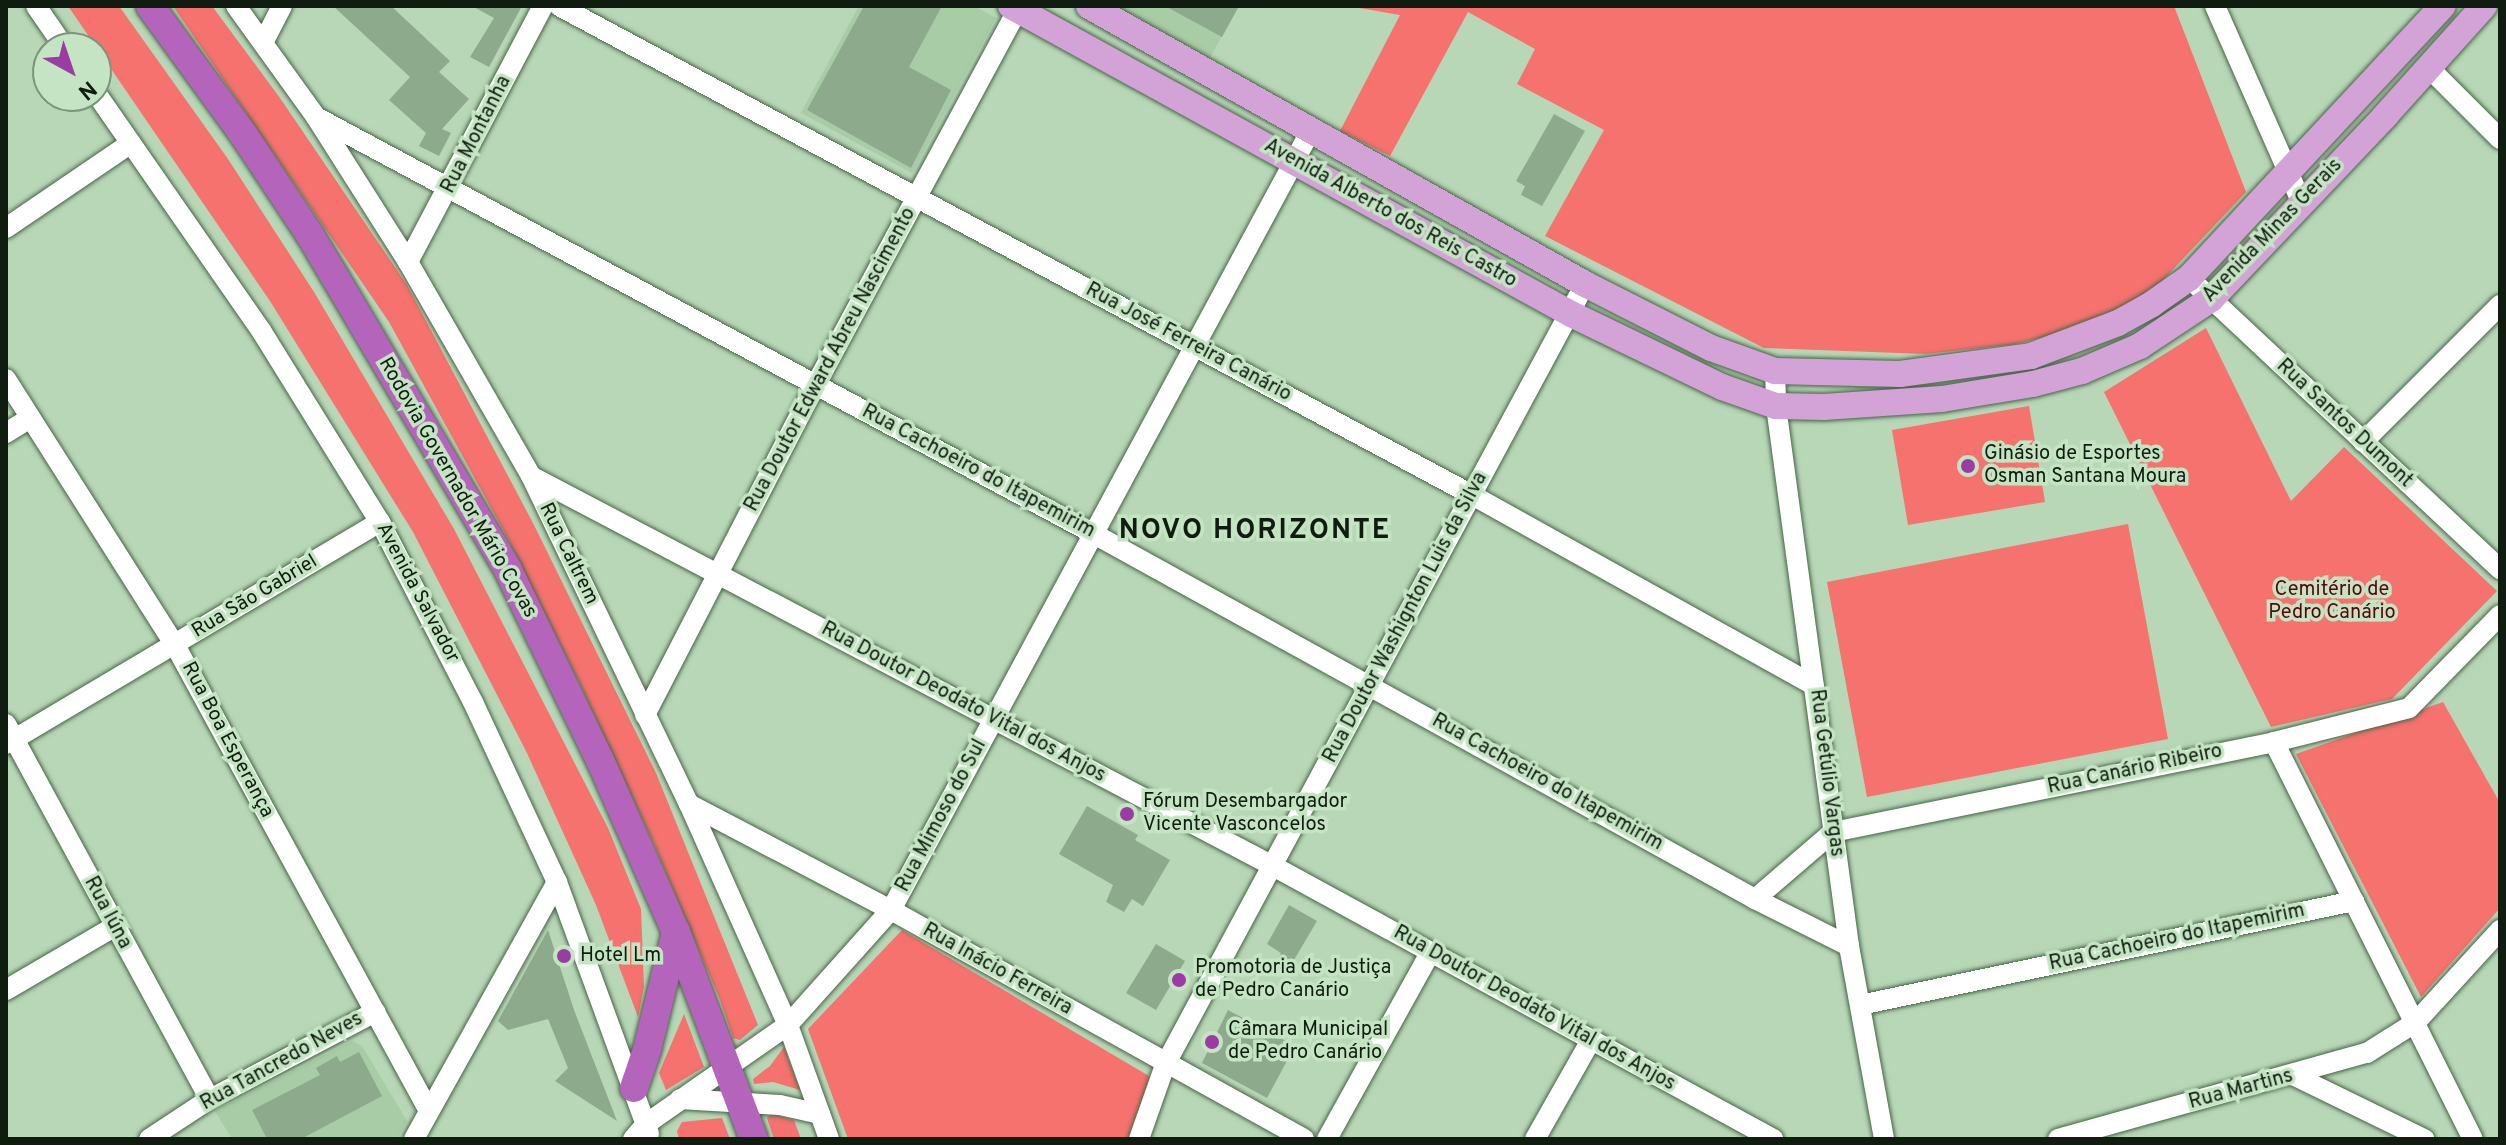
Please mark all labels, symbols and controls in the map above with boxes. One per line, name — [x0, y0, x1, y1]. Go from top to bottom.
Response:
north arrow — [32, 32, 112, 112]
street label: Rua Montanha — [437, 72, 517, 198]
text: N — [72, 74, 101, 105]
street label: Avenida Alberto dos Reis Castro — [1259, 134, 1521, 294]
street label: Avenida Minas Gerais — [2198, 154, 2348, 308]
street label: Rua Doutor Edward Abreu Nascimento — [740, 203, 922, 517]
street label: Rua José Ferreira Canário — [1081, 279, 1295, 407]
street label: Rodovia Governador Mário Covas — [372, 354, 542, 622]
street label: Rua Santos Dumont — [2271, 355, 2417, 493]
street label: Rua Cachoeiro do Itapemirim — [857, 400, 1099, 544]
place label: Ginásio de Esportes Osman Santana Moura — [1984, 442, 2186, 489]
marker: Ginásio de Esportes Osman Santana Moura — [1959, 457, 1977, 475]
street label: Rua Doutor Washignton Luis da Silva — [1319, 468, 1493, 768]
street label: Rua Caltrem — [533, 499, 603, 609]
district label: NOVO HORIZONTE — [1119, 514, 1391, 548]
street label: Avenida Salvador — [370, 519, 464, 667]
street label: Rua São Gabriel — [188, 550, 322, 644]
park label: Cemitério de Pedro Canário — [2268, 578, 2396, 625]
street label: Rua Doutor Deodato Vital dos Anjos — [816, 617, 1110, 789]
street label: Rua Boa Esperança — [176, 658, 278, 822]
street label: Rua Getúlio Vargas — [1804, 687, 1848, 859]
street label: Rua Cachoeiro do Itapemirim — [1427, 709, 1667, 857]
street label: Rua Mimoso do Sul — [892, 735, 992, 897]
street label: Rua Canário Ribeiro — [2045, 740, 2225, 800]
place label: Fórum Desembargador Vicente Vasconcelos — [1143, 790, 1347, 837]
marker: Fórum Desembargador Vicente Vasconcelos — [1118, 805, 1136, 823]
street label: Rua Iúna — [78, 873, 136, 953]
street label: Rua Cachoeiro do Itapemirim — [2047, 899, 2307, 977]
street label: Rua Inácio Ferreira — [918, 919, 1076, 1021]
street label: Rua Doutor Deodato Vital dos Anjos — [1388, 921, 1680, 1097]
place label: Hotel Lm — [580, 944, 661, 968]
marker: Hotel Lm — [555, 947, 573, 965]
place label: Promotoria de Justiça de Pedro Canário — [1195, 956, 1391, 1003]
marker: Promotoria de Justiça de Pedro Canário — [1170, 971, 1188, 989]
street label: Rua Tancredo Neves — [196, 1007, 368, 1117]
place label: Câmara Municipal de Pedro Canário — [1228, 1018, 1388, 1065]
marker: Câmara Municipal de Pedro Canário — [1203, 1033, 1221, 1051]
street label: Rua Martins — [2186, 1065, 2296, 1115]

